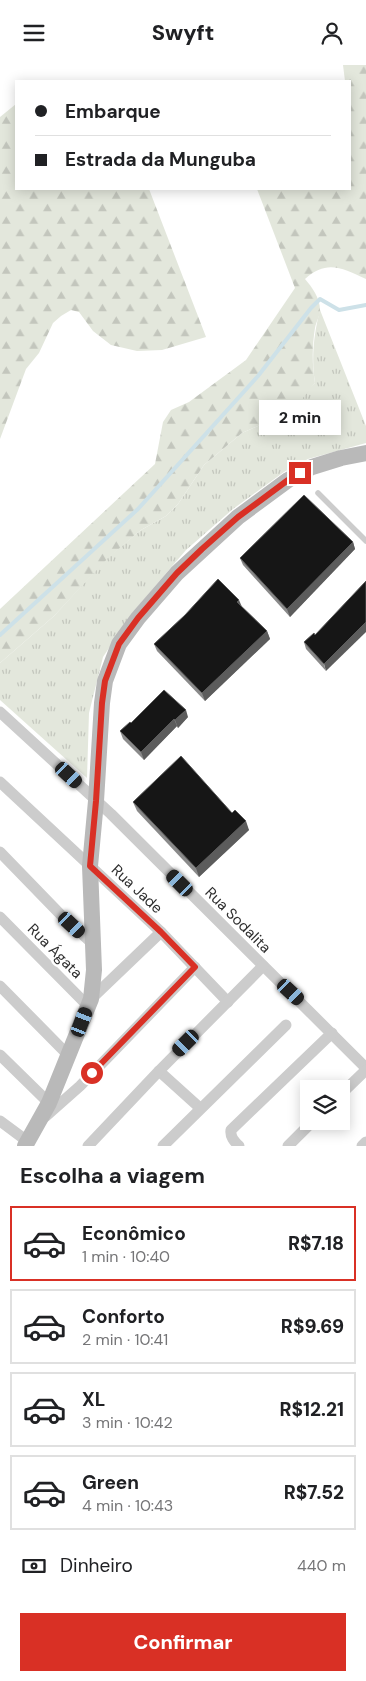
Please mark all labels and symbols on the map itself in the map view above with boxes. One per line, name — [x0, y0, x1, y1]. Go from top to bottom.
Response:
callout: 2 min — [259, 401, 341, 435]
route end — [289, 462, 311, 484]
car — [52, 759, 85, 791]
street label: Rua Jade — [107, 860, 167, 918]
car — [164, 867, 195, 899]
street label: Rua Sodalita — [201, 883, 275, 957]
car — [55, 909, 88, 941]
street label: Rua Ágata — [23, 919, 87, 983]
car — [274, 976, 307, 1008]
car — [69, 1005, 94, 1039]
car — [170, 1027, 201, 1059]
route start — [81, 1062, 103, 1084]

